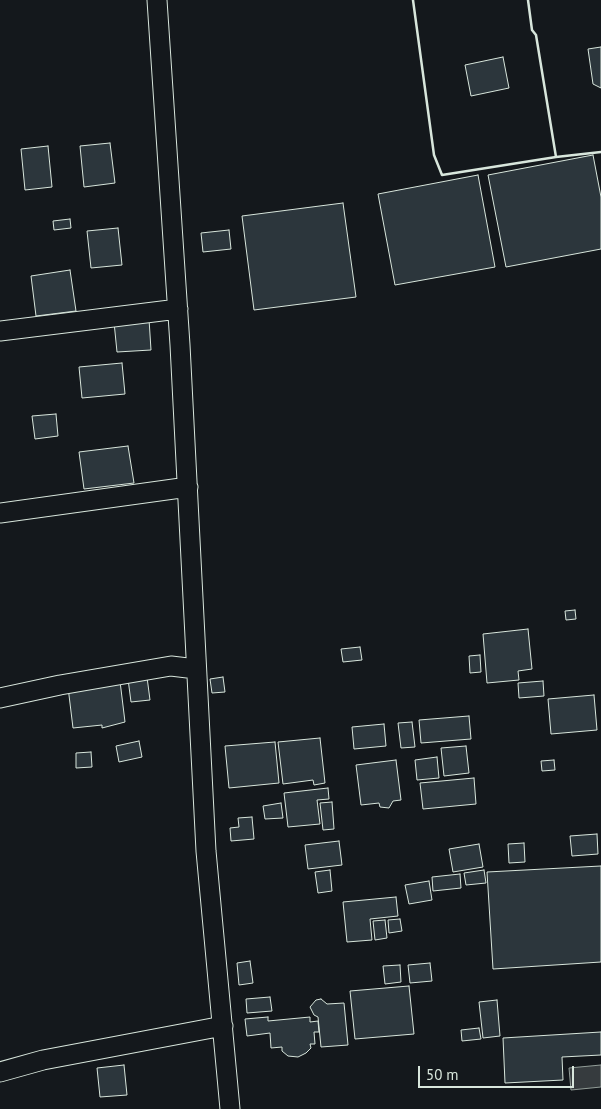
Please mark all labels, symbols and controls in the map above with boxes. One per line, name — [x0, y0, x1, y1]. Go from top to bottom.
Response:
scale bar — [421, 1056, 577, 1088]
text: 50 m — [426, 1065, 459, 1084]

